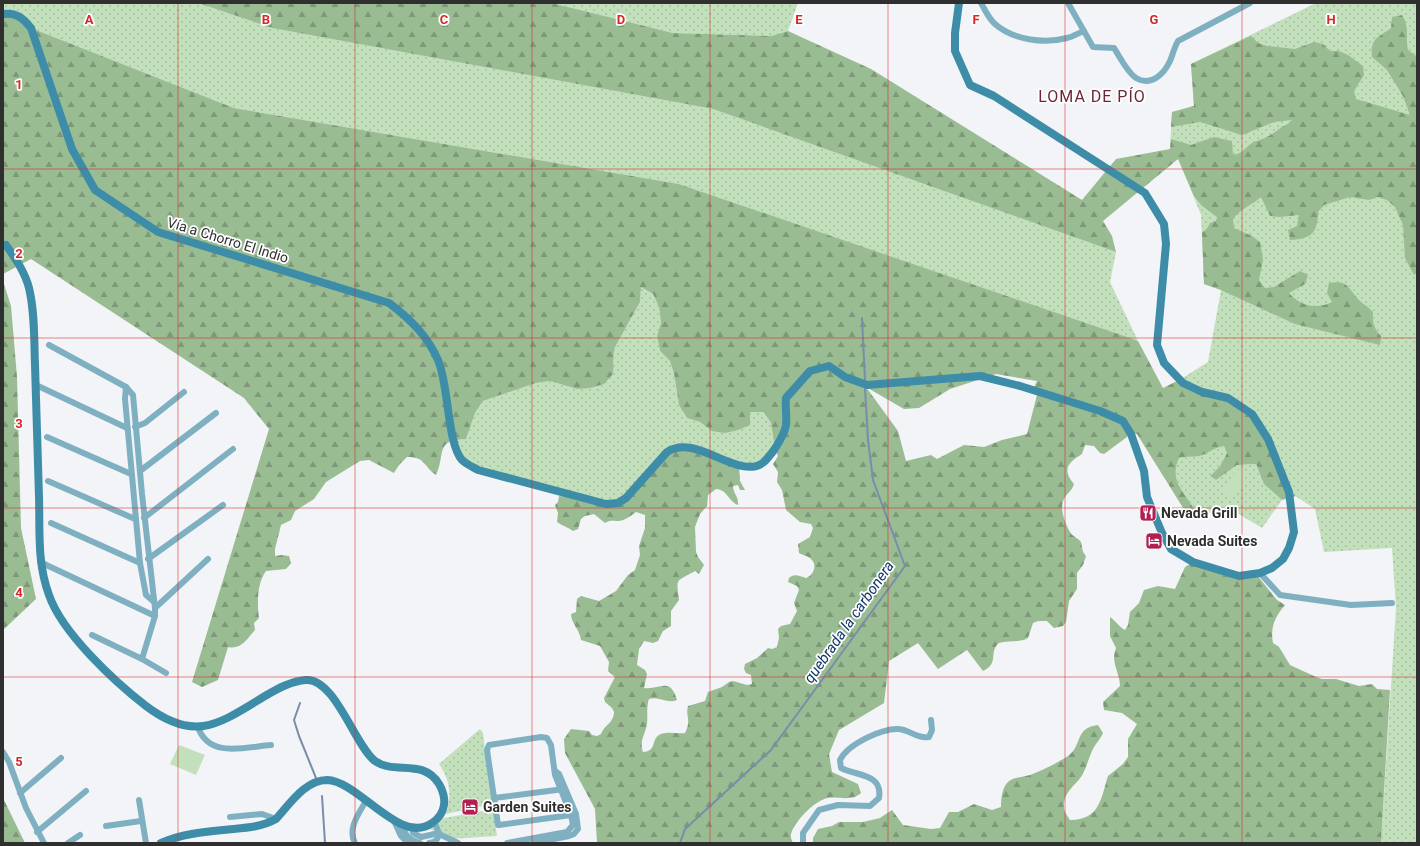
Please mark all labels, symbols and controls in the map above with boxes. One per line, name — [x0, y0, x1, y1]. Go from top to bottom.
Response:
text: A — [85, 12, 94, 27]
text: B — [262, 12, 270, 27]
text: C — [440, 12, 449, 27]
text: D — [617, 12, 625, 27]
text: E — [795, 12, 803, 27]
text: F — [972, 12, 980, 27]
text: G — [1150, 12, 1159, 27]
text: H — [1326, 12, 1336, 27]
text: 1 — [15, 77, 23, 92]
district label: LOMA DE PÍO — [1038, 87, 1146, 106]
street label: Vía a Chorro El Indio — [165, 214, 291, 266]
text: 2 — [15, 246, 23, 261]
text: 3 — [15, 416, 23, 431]
restaurant icon: Nevada Grill — [1138, 503, 1158, 523]
place label: Nevada Grill — [1161, 505, 1237, 521]
hotel icon: Nevada Suites — [1144, 531, 1164, 551]
place label: Nevada Suites — [1167, 533, 1257, 549]
water label: quebrada la carbonera — [800, 557, 898, 687]
text: 4 — [15, 585, 23, 600]
text: 5 — [15, 754, 23, 769]
hotel icon: Garden Suites — [460, 797, 480, 817]
place label: Garden Suites — [483, 799, 571, 815]

